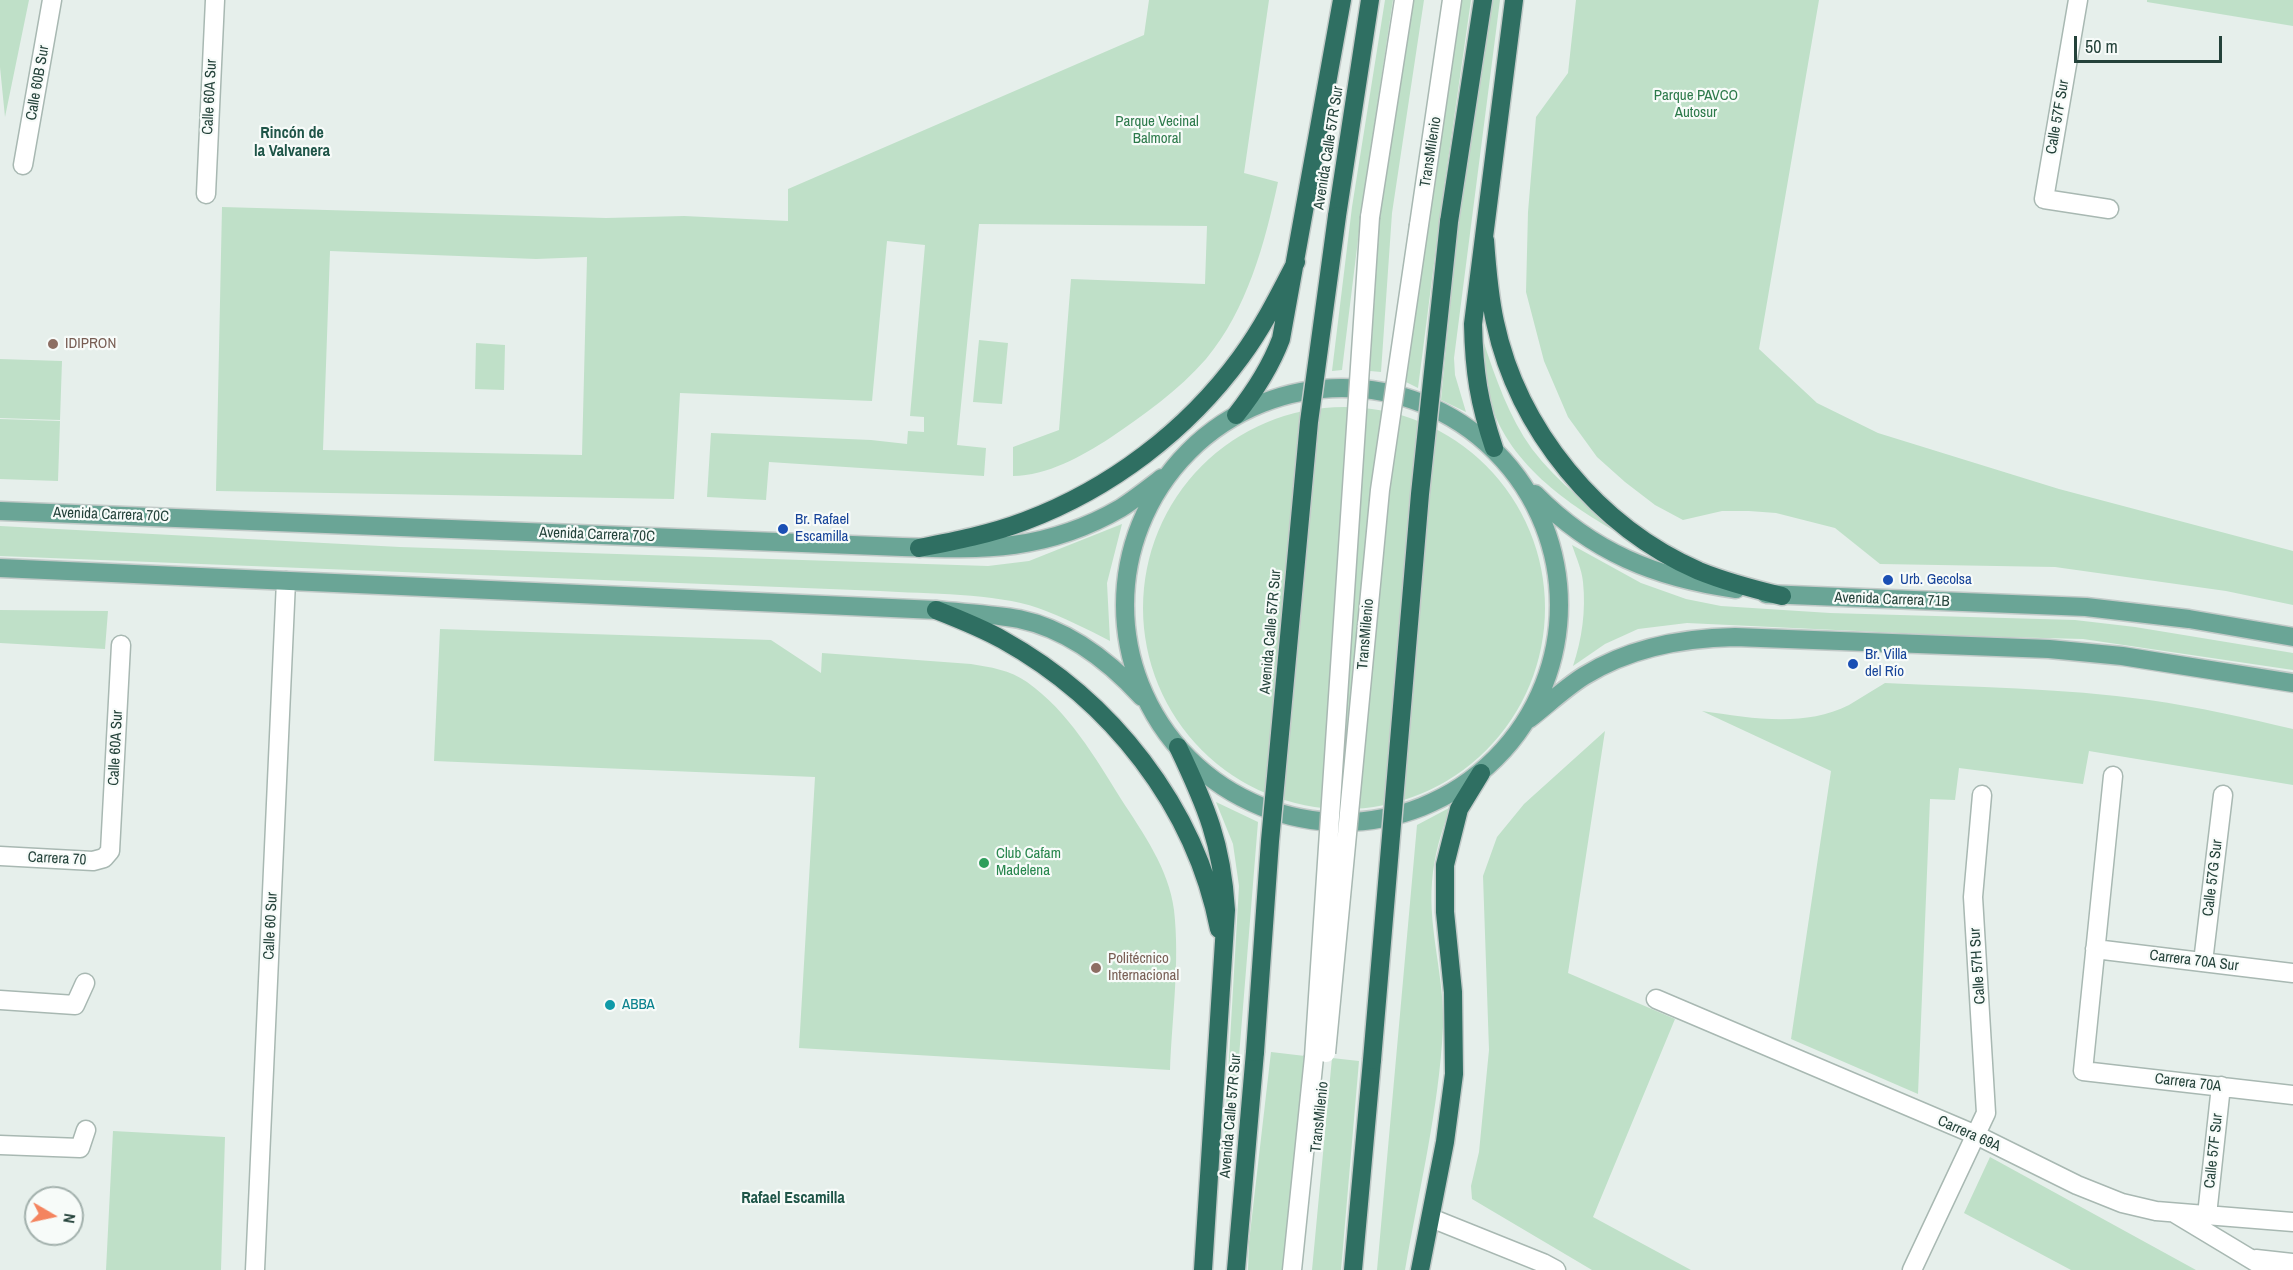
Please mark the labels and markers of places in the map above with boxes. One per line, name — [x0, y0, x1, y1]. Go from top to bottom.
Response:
place label: IDIPRON — [65, 335, 116, 353]
marker: IDIPRON — [46, 337, 60, 351]
place label: Br. Rafael Escamilla — [795, 511, 849, 546]
marker: Br. Rafael Escamilla — [776, 522, 790, 536]
place label: Urb. Gecolsa — [1900, 571, 1972, 589]
marker: Urb. Gecolsa — [1881, 573, 1895, 587]
place label: Br. Villa del Río — [1865, 646, 1907, 681]
marker: Br. Villa del Río — [1846, 657, 1860, 671]
place label: Club Cafam Madelena — [996, 845, 1061, 880]
marker: Club Cafam Madelena — [977, 856, 991, 870]
place label: Politécnico Internacional — [1108, 950, 1179, 985]
marker: Politécnico Internacional — [1089, 961, 1103, 975]
place label: ABBA — [622, 996, 655, 1014]
marker: ABBA — [603, 998, 617, 1012]

